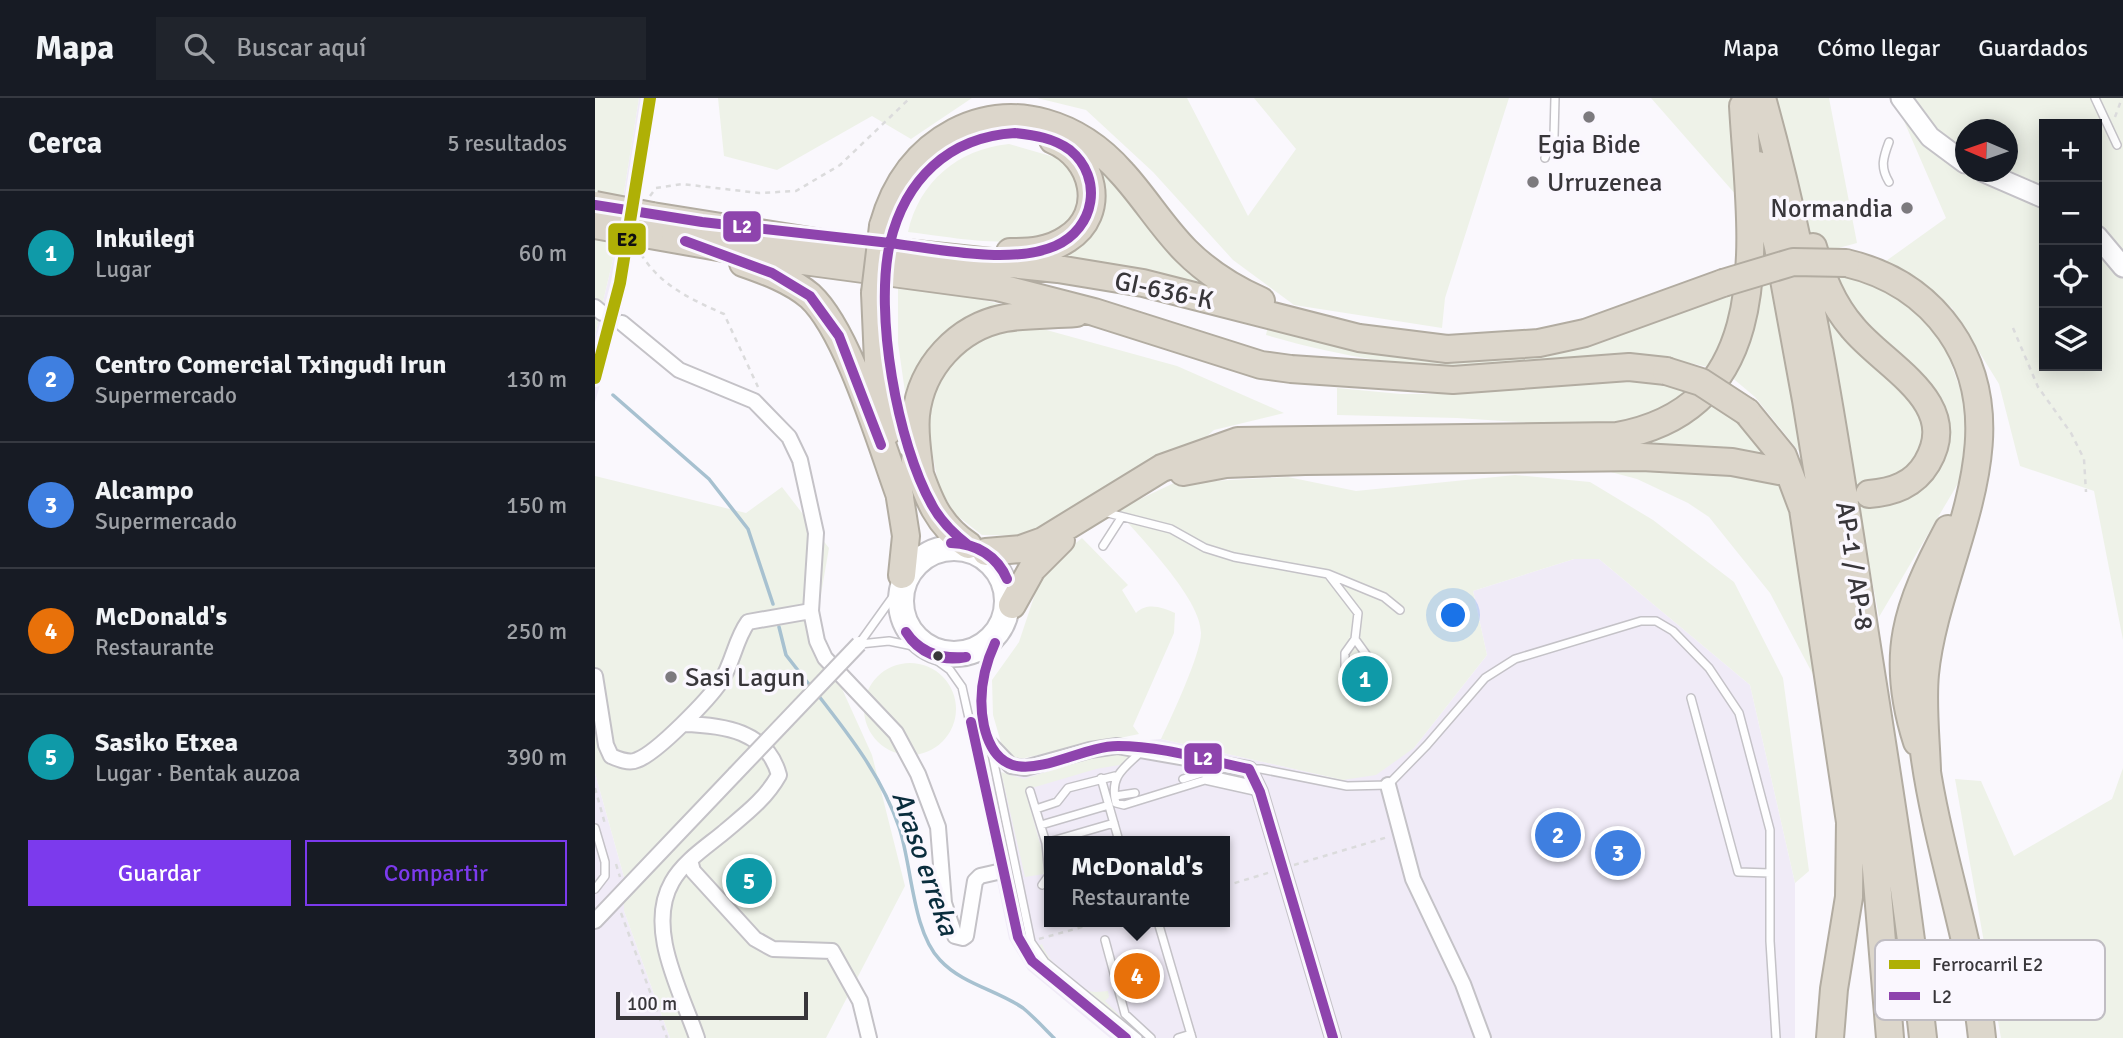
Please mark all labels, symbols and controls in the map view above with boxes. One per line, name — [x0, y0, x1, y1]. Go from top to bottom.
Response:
search box — [156, 17, 646, 80]
text: Mapa — [35, 28, 114, 69]
icon: search — [180, 29, 218, 67]
text: Buscar aquí — [236, 32, 366, 64]
text: Mapa — [1723, 33, 1779, 63]
text: Cómo llegar — [1817, 33, 1940, 63]
text: Guardados — [1978, 33, 2088, 63]
marker: Egia Bide — [1581, 109, 1597, 125]
north arrow — [1955, 119, 2018, 182]
map controls — [2039, 119, 2102, 371]
button: + — [2039, 119, 2102, 182]
text: Cerca — [28, 125, 102, 162]
text: 5 resultados — [447, 129, 567, 158]
place label: Egia Bide — [1537, 129, 1641, 161]
place label: Urruzenea — [1547, 167, 1662, 199]
marker: Urruzenea — [1525, 174, 1541, 190]
button: − — [2039, 182, 2102, 245]
place label: Normandia — [1770, 193, 1893, 225]
marker: Normandia — [1899, 200, 1915, 216]
line badge: L2 — [722, 210, 762, 243]
text: L2 — [732, 215, 752, 239]
line badge: E2 — [607, 222, 647, 256]
text: Inkuilegi — [95, 223, 195, 255]
text: E2 — [616, 228, 638, 252]
text: 1 — [45, 239, 57, 268]
text: 60 m — [519, 239, 567, 268]
button: locate — [2039, 245, 2102, 308]
text: Lugar — [95, 255, 151, 284]
street label: GI-636-K — [1111, 265, 1217, 317]
button: layers — [2039, 308, 2102, 371]
text: Centro Comercial Txingudi Irun — [95, 349, 447, 381]
text: 2 — [45, 365, 57, 394]
text: 130 m — [506, 365, 567, 394]
text: Supermercado — [95, 381, 237, 410]
text: Alcampo — [95, 475, 193, 507]
text: 3 — [45, 491, 57, 520]
text: 150 m — [506, 491, 567, 520]
street label: AP-1 / AP-8 — [1828, 499, 1880, 633]
text: Supermercado — [95, 507, 237, 536]
your location — [1436, 598, 1470, 632]
text: McDonald's — [95, 601, 227, 633]
text: 4 — [45, 617, 57, 646]
text: 250 m — [506, 617, 567, 646]
text: Restaurante — [95, 633, 214, 662]
unlabelled marker — [931, 649, 945, 663]
pin: 1 — [1342, 653, 1388, 705]
place label: Sasi Lagun — [685, 662, 805, 694]
marker: Sasi Lagun — [663, 669, 679, 685]
text: Sasiko Etxea — [95, 727, 238, 759]
line badge: L2 — [1183, 742, 1223, 775]
text: 5 — [45, 743, 57, 772]
text: 390 m — [506, 743, 567, 772]
text: L2 — [1193, 747, 1213, 771]
text: Lugar · Bentak auzoa — [95, 759, 301, 788]
water label: Araso erreka — [884, 787, 966, 941]
pin: 2 — [1535, 809, 1581, 861]
pin: 3 — [1595, 827, 1641, 879]
popup — [1044, 836, 1230, 927]
button: Guardar — [28, 840, 291, 906]
button: Compartir — [305, 840, 567, 906]
text: McDonald's — [1071, 851, 1203, 883]
pin: 5 — [726, 855, 772, 907]
text: Restaurante — [1071, 883, 1190, 912]
legend — [1875, 940, 2105, 1020]
pin: 4 — [1114, 950, 1160, 1002]
text: Ferrocarril E2 — [1932, 953, 2043, 977]
text: L2 — [1932, 985, 1952, 1009]
scale bar — [616, 989, 809, 1021]
text: 100 m — [627, 992, 677, 1016]

